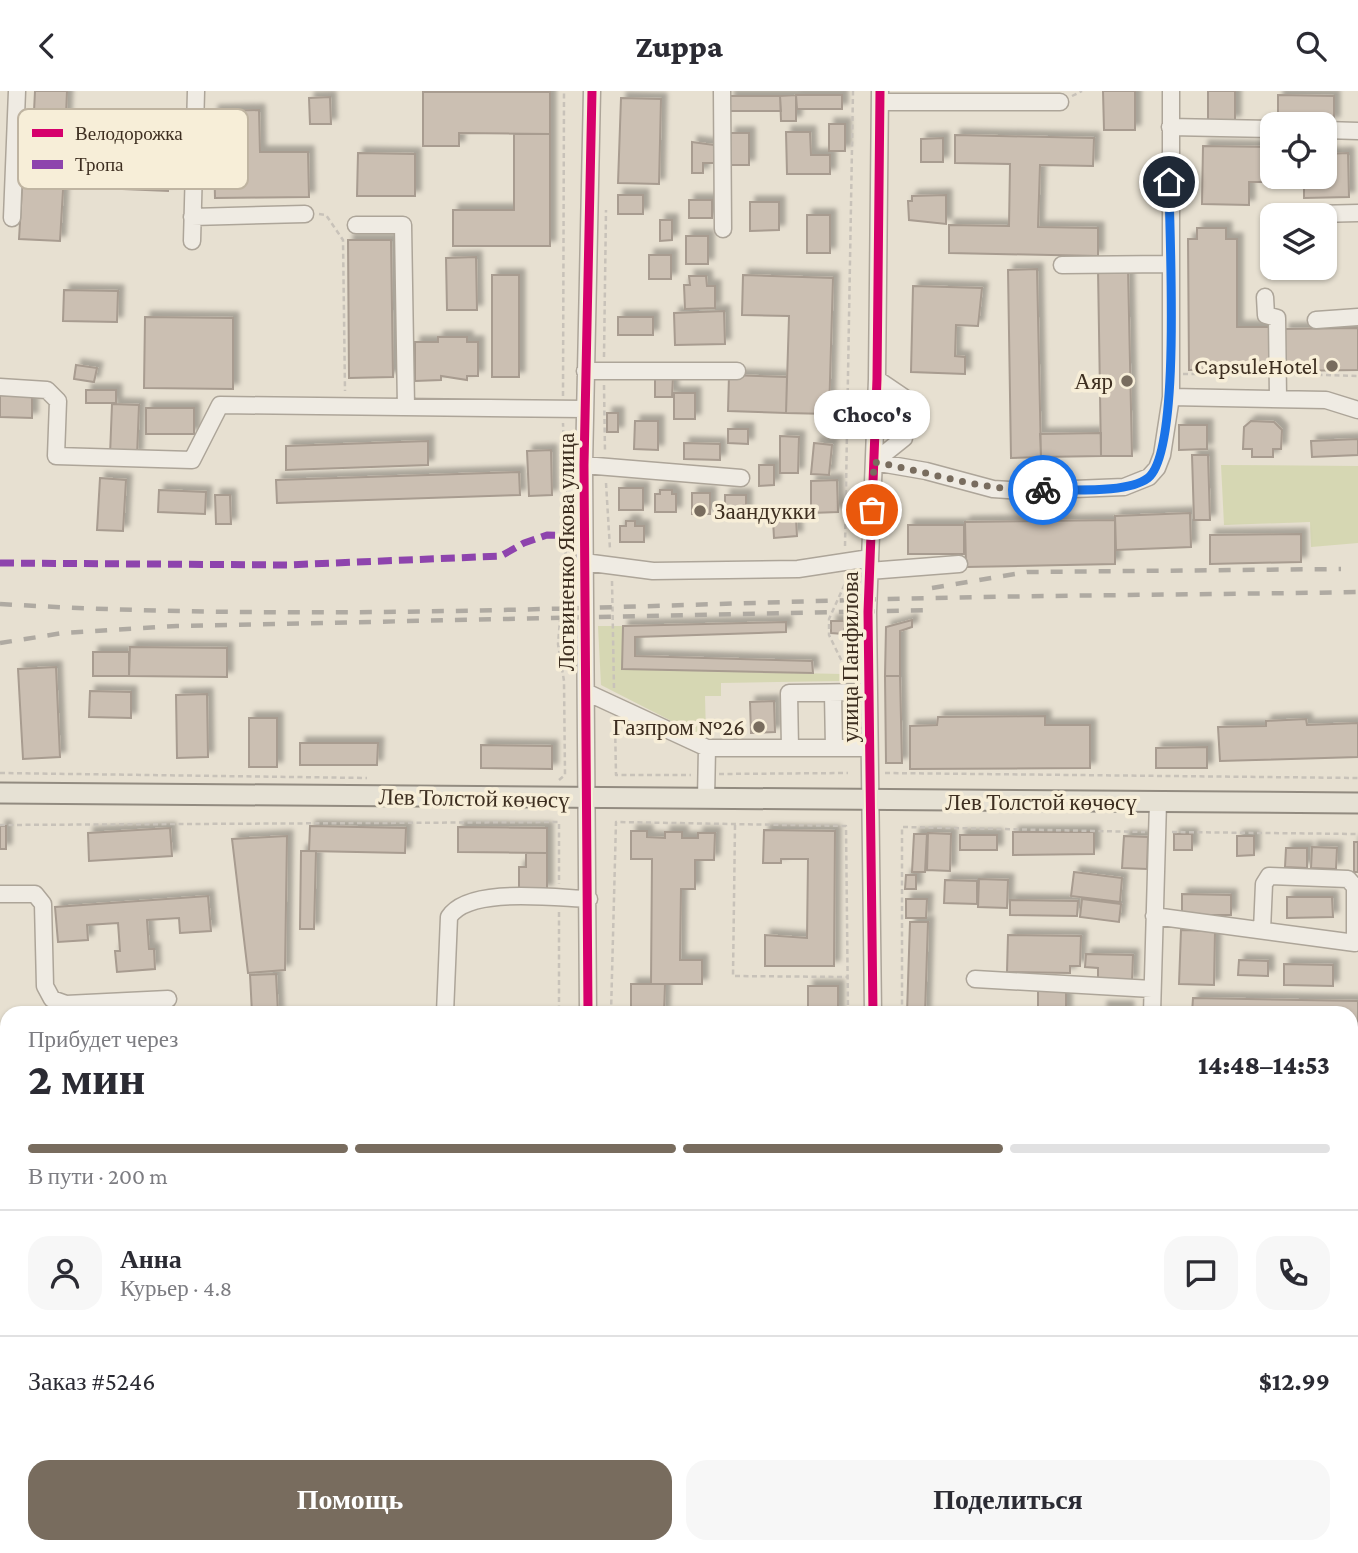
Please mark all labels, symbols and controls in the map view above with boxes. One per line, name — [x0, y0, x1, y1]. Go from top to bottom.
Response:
icon: back — [28, 27, 66, 65]
icon: search — [1292, 27, 1330, 65]
text: Zuppa — [635, 28, 723, 64]
legend — [18, 109, 248, 189]
map controls — [1260, 112, 1337, 280]
button: locate — [1260, 112, 1337, 189]
text: Велодорожка — [75, 123, 183, 144]
pin — [1139, 152, 1199, 212]
text: Тропа — [75, 154, 124, 175]
icon: home — [1150, 163, 1188, 201]
button: layers — [1260, 203, 1337, 280]
place label: CapsuleHotel — [1194, 353, 1318, 379]
marker: CapsuleHotel — [1324, 358, 1340, 374]
place label: Аяр — [1074, 368, 1113, 394]
marker: Аяр — [1119, 373, 1135, 389]
callout: Choco's — [814, 391, 930, 440]
text: Choco's — [833, 401, 911, 427]
street label: Логвиненко Якова улица — [553, 433, 579, 671]
courier — [1008, 455, 1078, 525]
icon: bike — [1024, 471, 1062, 509]
pin — [842, 480, 902, 540]
icon: bag — [853, 491, 891, 529]
place label: Заандукки — [714, 498, 816, 524]
marker: Заандукки — [692, 503, 708, 519]
street label: улица Панфилова — [837, 571, 863, 743]
place label: Газпром №26 — [612, 714, 745, 740]
marker: Газпром №26 — [751, 719, 767, 735]
street label: Лев Толстой көчөсү — [378, 783, 570, 813]
street label: Лев Толстой көчөсү — [945, 789, 1137, 815]
text: Прибудет через — [28, 1026, 178, 1052]
text: 14:48–14:53 — [1198, 1051, 1330, 1080]
text: 2 мин — [28, 1053, 145, 1104]
text: В пути · 200 m — [28, 1163, 168, 1189]
button: person — [28, 1236, 102, 1310]
button: chat — [1164, 1236, 1238, 1310]
button: phone — [1256, 1236, 1330, 1310]
text: Анна — [120, 1245, 182, 1274]
text: Курьер · 4.8 — [120, 1275, 232, 1301]
text: Заказ #5246 — [28, 1367, 155, 1396]
text: $12.99 — [1259, 1367, 1330, 1396]
button: Помощь — [28, 1460, 672, 1540]
button: Поделиться — [686, 1460, 1330, 1540]

